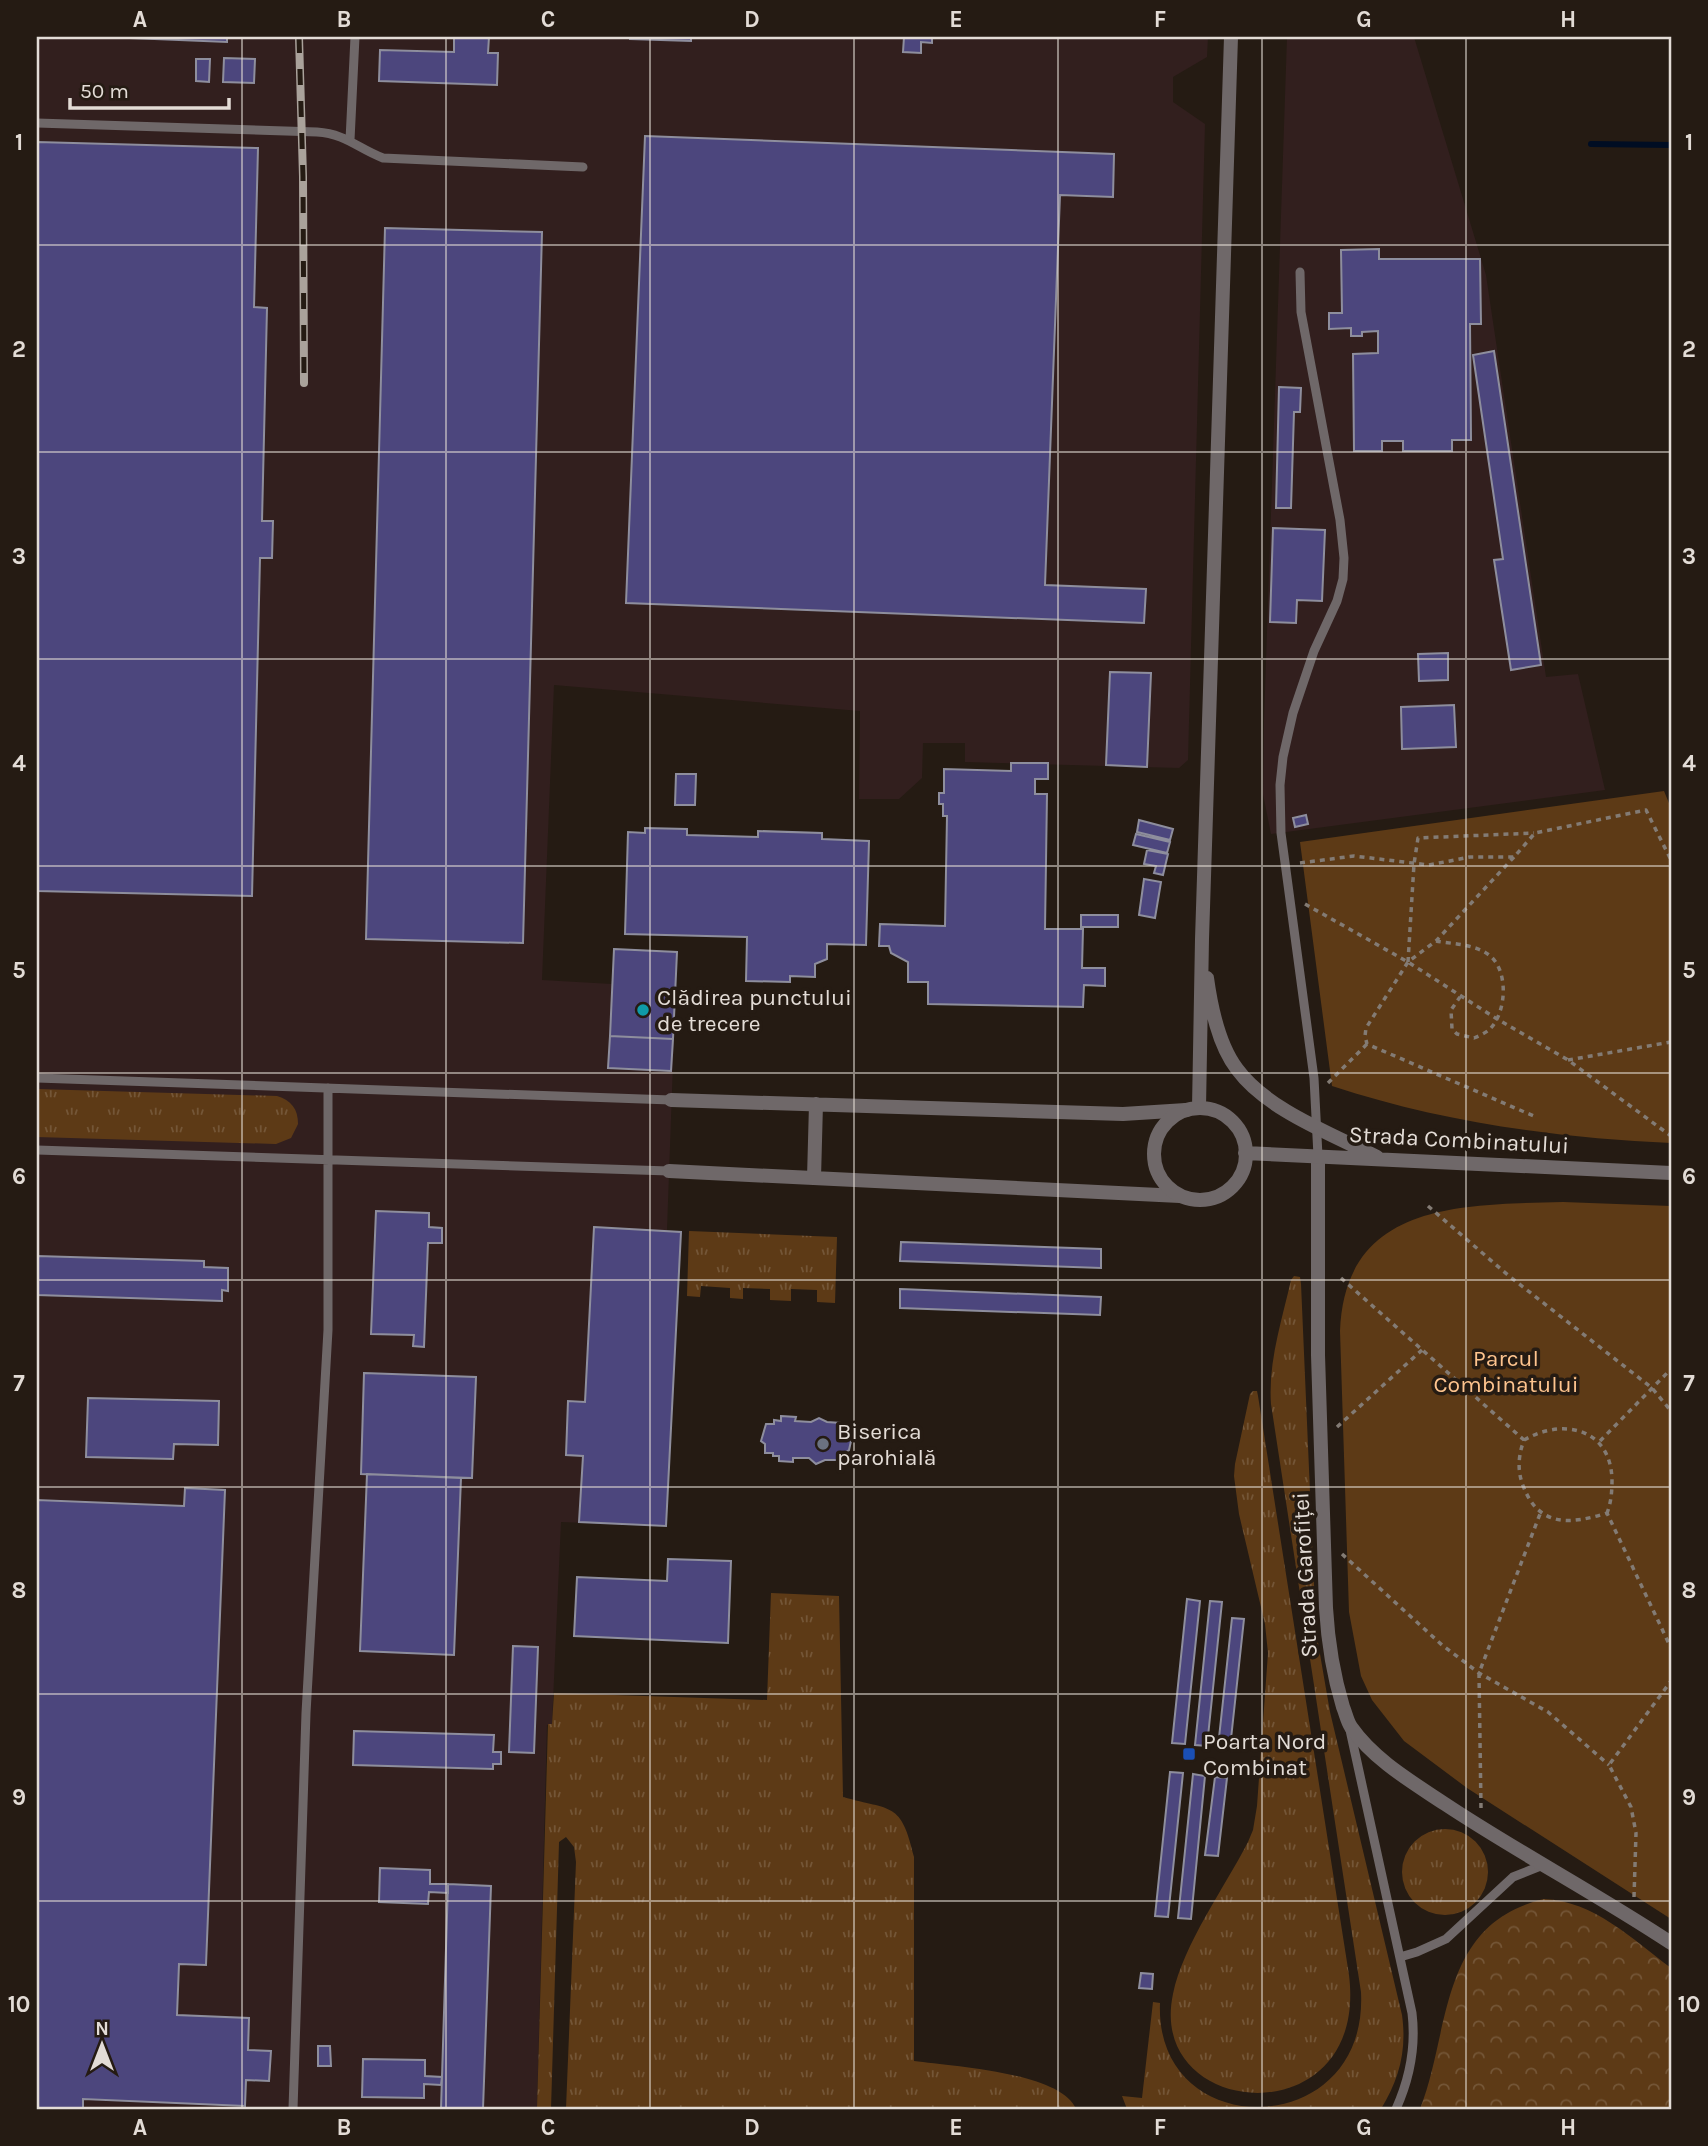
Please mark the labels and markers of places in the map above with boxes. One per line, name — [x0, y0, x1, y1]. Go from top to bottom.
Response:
place label: Clădirea punctului de trecere — [657, 984, 852, 1037]
marker: Clădirea punctului de trecere — [635, 1002, 651, 1018]
place label: Biserica parohială — [837, 1418, 937, 1471]
marker: Biserica parohială — [815, 1436, 831, 1452]
place label: Poarta Nord Combinat — [1203, 1728, 1326, 1781]
marker: Poarta Nord Combinat — [1181, 1746, 1197, 1762]

